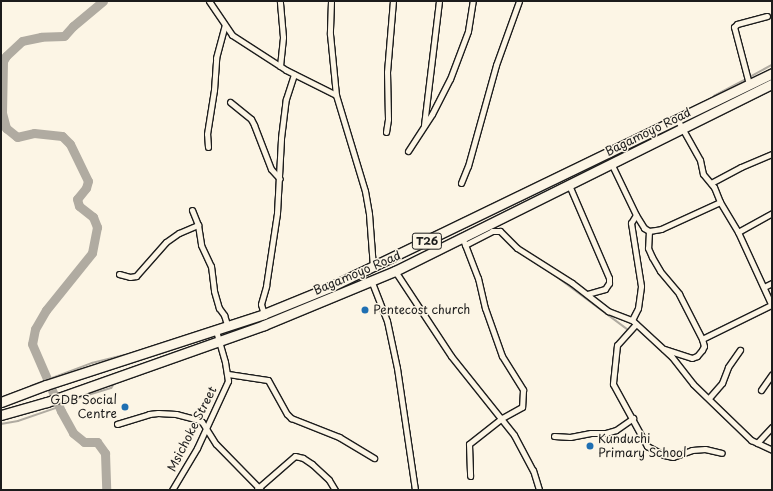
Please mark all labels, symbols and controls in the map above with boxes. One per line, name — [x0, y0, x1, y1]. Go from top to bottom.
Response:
street label: Bagamoyo Road — [602, 105, 694, 159]
road number: T26 — [411, 232, 443, 250]
street label: Bagamoyo Road — [311, 248, 403, 298]
place label: Pentecost church — [373, 303, 470, 317]
marker: Pentecost church — [360, 305, 370, 315]
street label: Msichoke Street — [164, 384, 220, 474]
place label: GDB Social Centre — [50, 393, 117, 421]
marker: GDB Social Centre — [120, 402, 130, 412]
place label: Kunduchi Primary School — [598, 432, 686, 460]
marker: Kunduchi Primary School — [585, 441, 595, 451]

